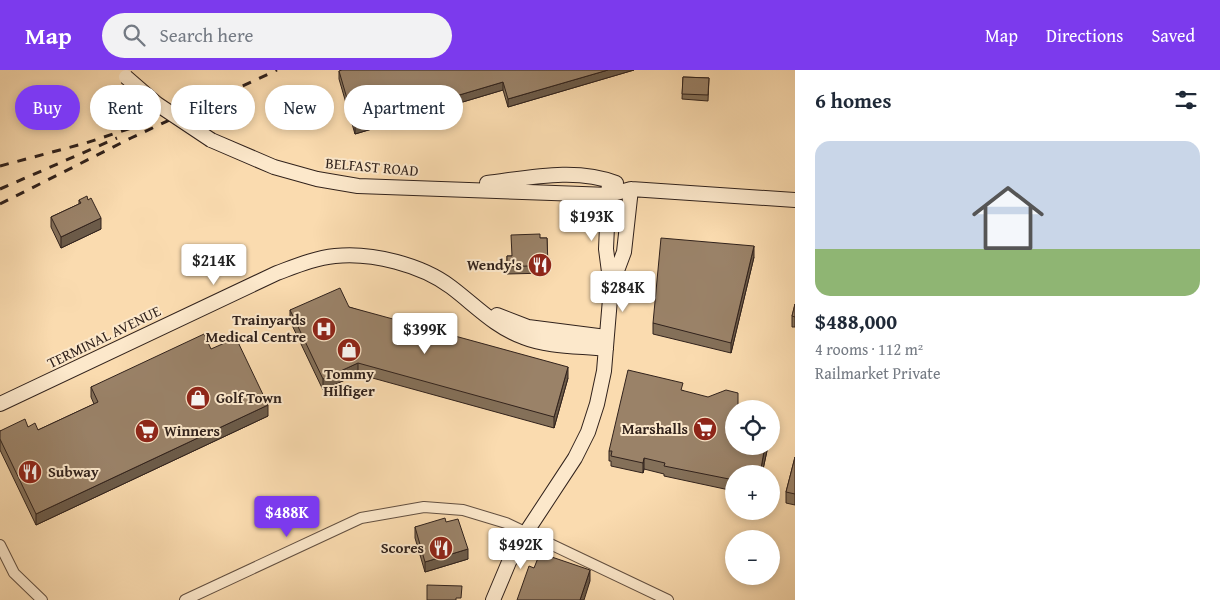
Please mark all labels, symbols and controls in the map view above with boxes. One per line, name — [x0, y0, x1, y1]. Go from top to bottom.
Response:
search box — [102, 13, 452, 58]
text: Map — [25, 18, 72, 53]
icon: search — [120, 21, 148, 49]
text: Search here — [160, 21, 253, 49]
text: Map — [985, 22, 1018, 49]
text: Directions — [1046, 22, 1123, 49]
text: Saved — [1151, 22, 1195, 49]
chip: Buy — [15, 85, 80, 130]
chip: Rent — [90, 85, 161, 130]
chip: Filters — [171, 85, 255, 130]
chip: New — [265, 85, 334, 130]
chip: Apartment — [344, 85, 463, 130]
text: 6 homes — [815, 85, 891, 116]
icon: filters — [1172, 86, 1200, 114]
street label: BELFAST ROAD — [325, 152, 419, 181]
icon: home — [963, 173, 1053, 263]
pin: $193K — [557, 200, 627, 242]
text: $193K — [570, 204, 614, 228]
pin: $214K — [179, 244, 249, 286]
text: $214K — [192, 248, 236, 272]
restaurant icon: Wendy's — [527, 252, 553, 278]
place label: Wendy's — [467, 254, 522, 275]
pin: $284K — [588, 270, 658, 313]
text: $284K — [601, 275, 645, 299]
street label: TERMINAL AVENUE — [44, 300, 164, 373]
text: $488,000 — [815, 306, 897, 337]
place label: Trainyards Medical Centre — [205, 309, 306, 347]
pin: $399K — [390, 312, 460, 355]
hospital icon: Trainyards Medical Centre — [311, 316, 337, 342]
text: $399K — [403, 317, 447, 341]
shop icon: Tommy Hilfiger — [336, 337, 362, 363]
text: 4 rooms · 112 m² — [815, 337, 923, 361]
text: Railmarket Private — [815, 361, 941, 385]
place label: Tommy Hilfiger — [323, 363, 375, 401]
shop icon: Golf Town — [185, 385, 211, 411]
place label: Golf Town — [216, 387, 282, 408]
map controls — [725, 400, 780, 585]
button: locate — [725, 400, 780, 455]
supermarket icon: Marshalls — [692, 416, 718, 442]
supermarket icon: Winners — [134, 418, 160, 444]
place label: Marshalls — [622, 418, 688, 439]
place label: Winners — [164, 420, 220, 441]
restaurant icon: Subway — [17, 459, 43, 485]
place label: Subway — [48, 461, 99, 482]
button: + — [725, 465, 780, 520]
pin: $488K — [252, 496, 322, 538]
text: $488K — [265, 500, 309, 524]
pin: $492K — [486, 528, 556, 570]
button: − — [725, 530, 780, 585]
text: $492K — [499, 532, 543, 556]
restaurant icon: Scores — [428, 535, 454, 561]
place label: Scores — [381, 537, 424, 558]

